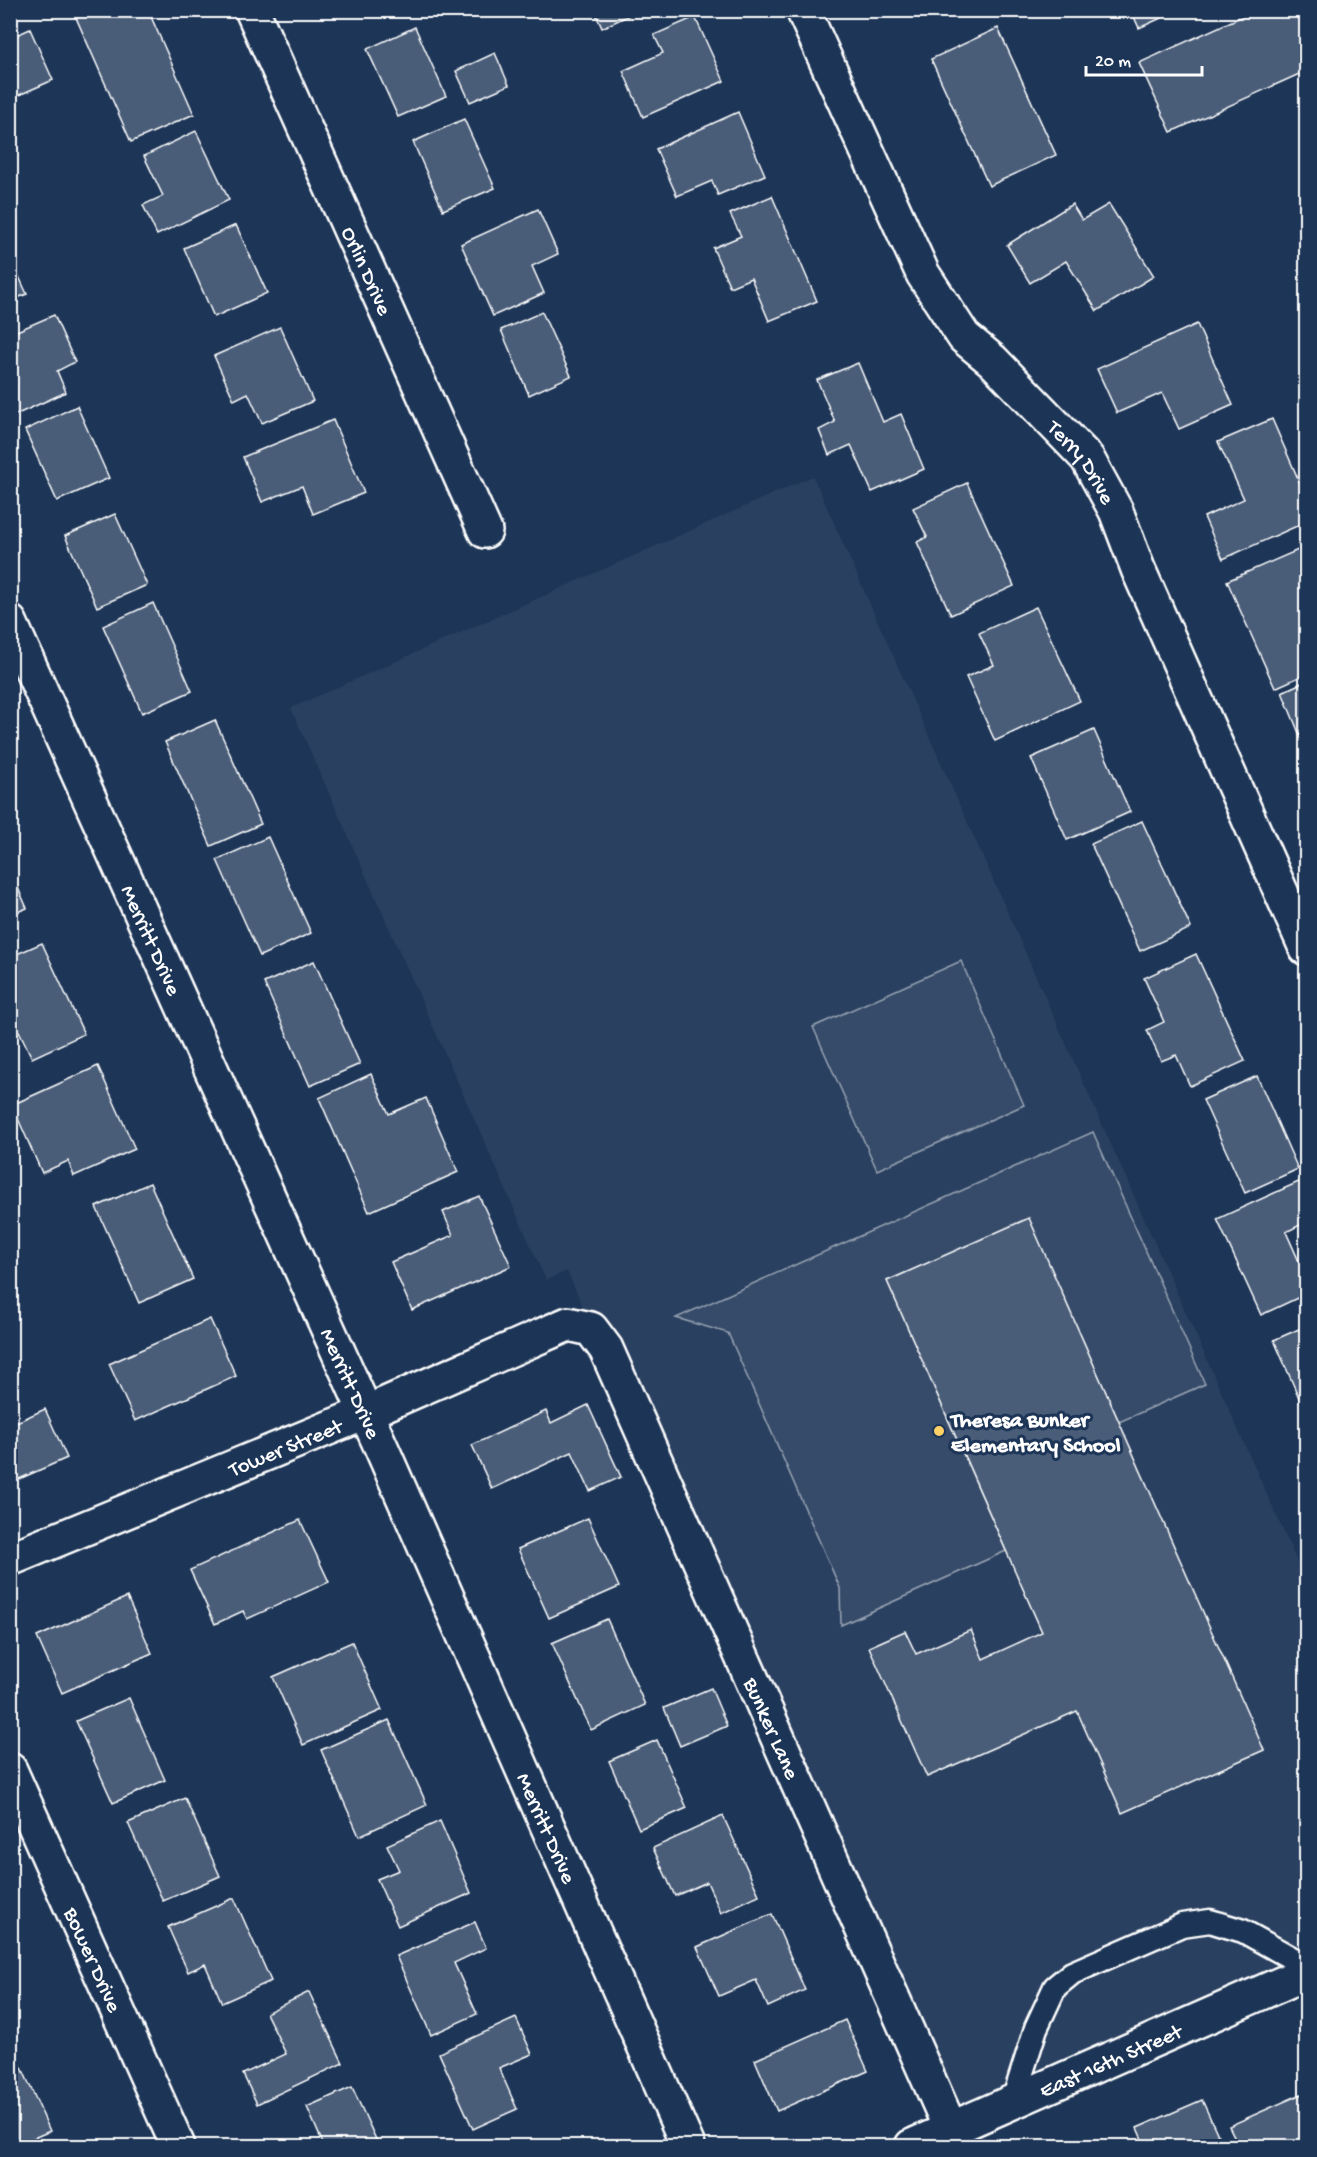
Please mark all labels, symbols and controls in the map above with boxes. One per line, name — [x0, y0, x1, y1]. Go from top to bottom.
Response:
scale bar — [1086, 39, 1202, 77]
text: 20 m — [1095, 52, 1131, 73]
street label: Orlin Drive — [334, 223, 396, 321]
street label: Terry Drive — [1039, 415, 1119, 510]
street label: Merritt Drive — [113, 882, 185, 1001]
street label: Merritt Drive — [312, 1325, 385, 1444]
place label: Theresa Bunker Elementary School — [949, 1409, 1121, 1460]
street label: Tower Street — [224, 1414, 349, 1485]
marker: Theresa Bunker Elementary School — [932, 1424, 946, 1438]
street label: Bunker Lane — [735, 1674, 804, 1785]
street label: Merritt Drive — [509, 1770, 580, 1889]
street label: Bower Drive — [56, 1903, 126, 2018]
street label: East 16th Street — [1036, 2019, 1189, 2105]

